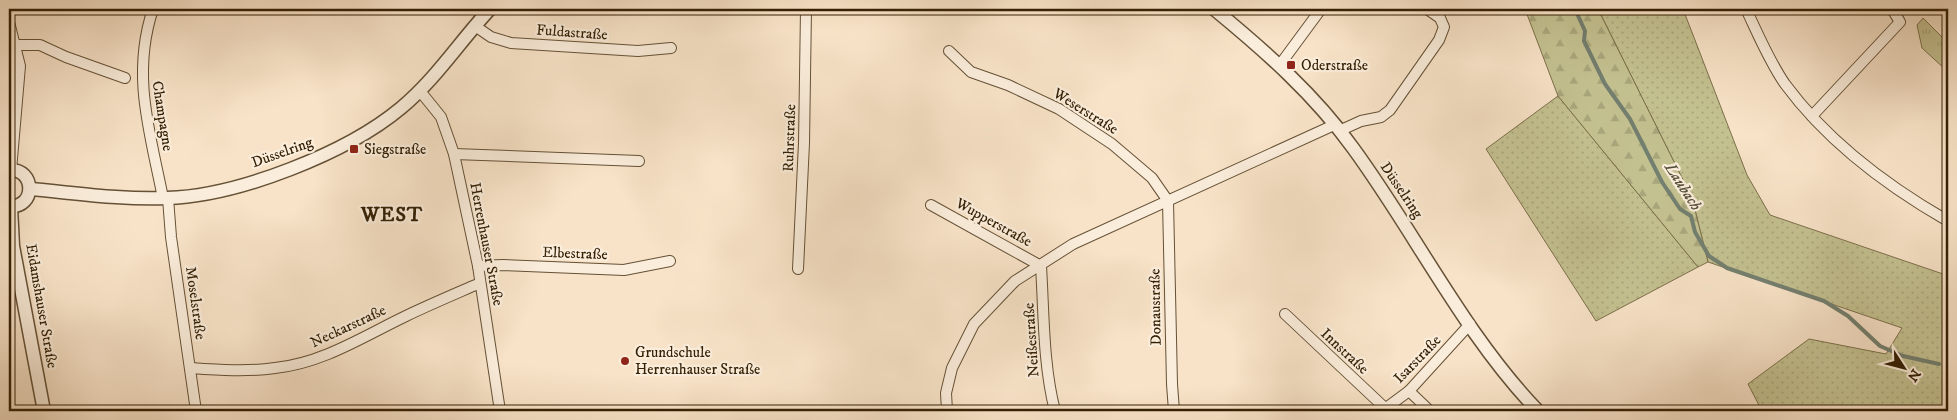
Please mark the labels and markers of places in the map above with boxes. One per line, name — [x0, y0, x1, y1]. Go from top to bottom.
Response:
place label: Oderstraße — [1301, 56, 1368, 75]
marker: Oderstraße — [1285, 59, 1297, 71]
place label: Siegstraße — [364, 140, 426, 159]
marker: Siegstraße — [348, 143, 360, 155]
place label: Grundschule Herrenhauser Straße — [635, 343, 760, 379]
marker: Grundschule Herrenhauser Straße — [619, 355, 631, 367]

